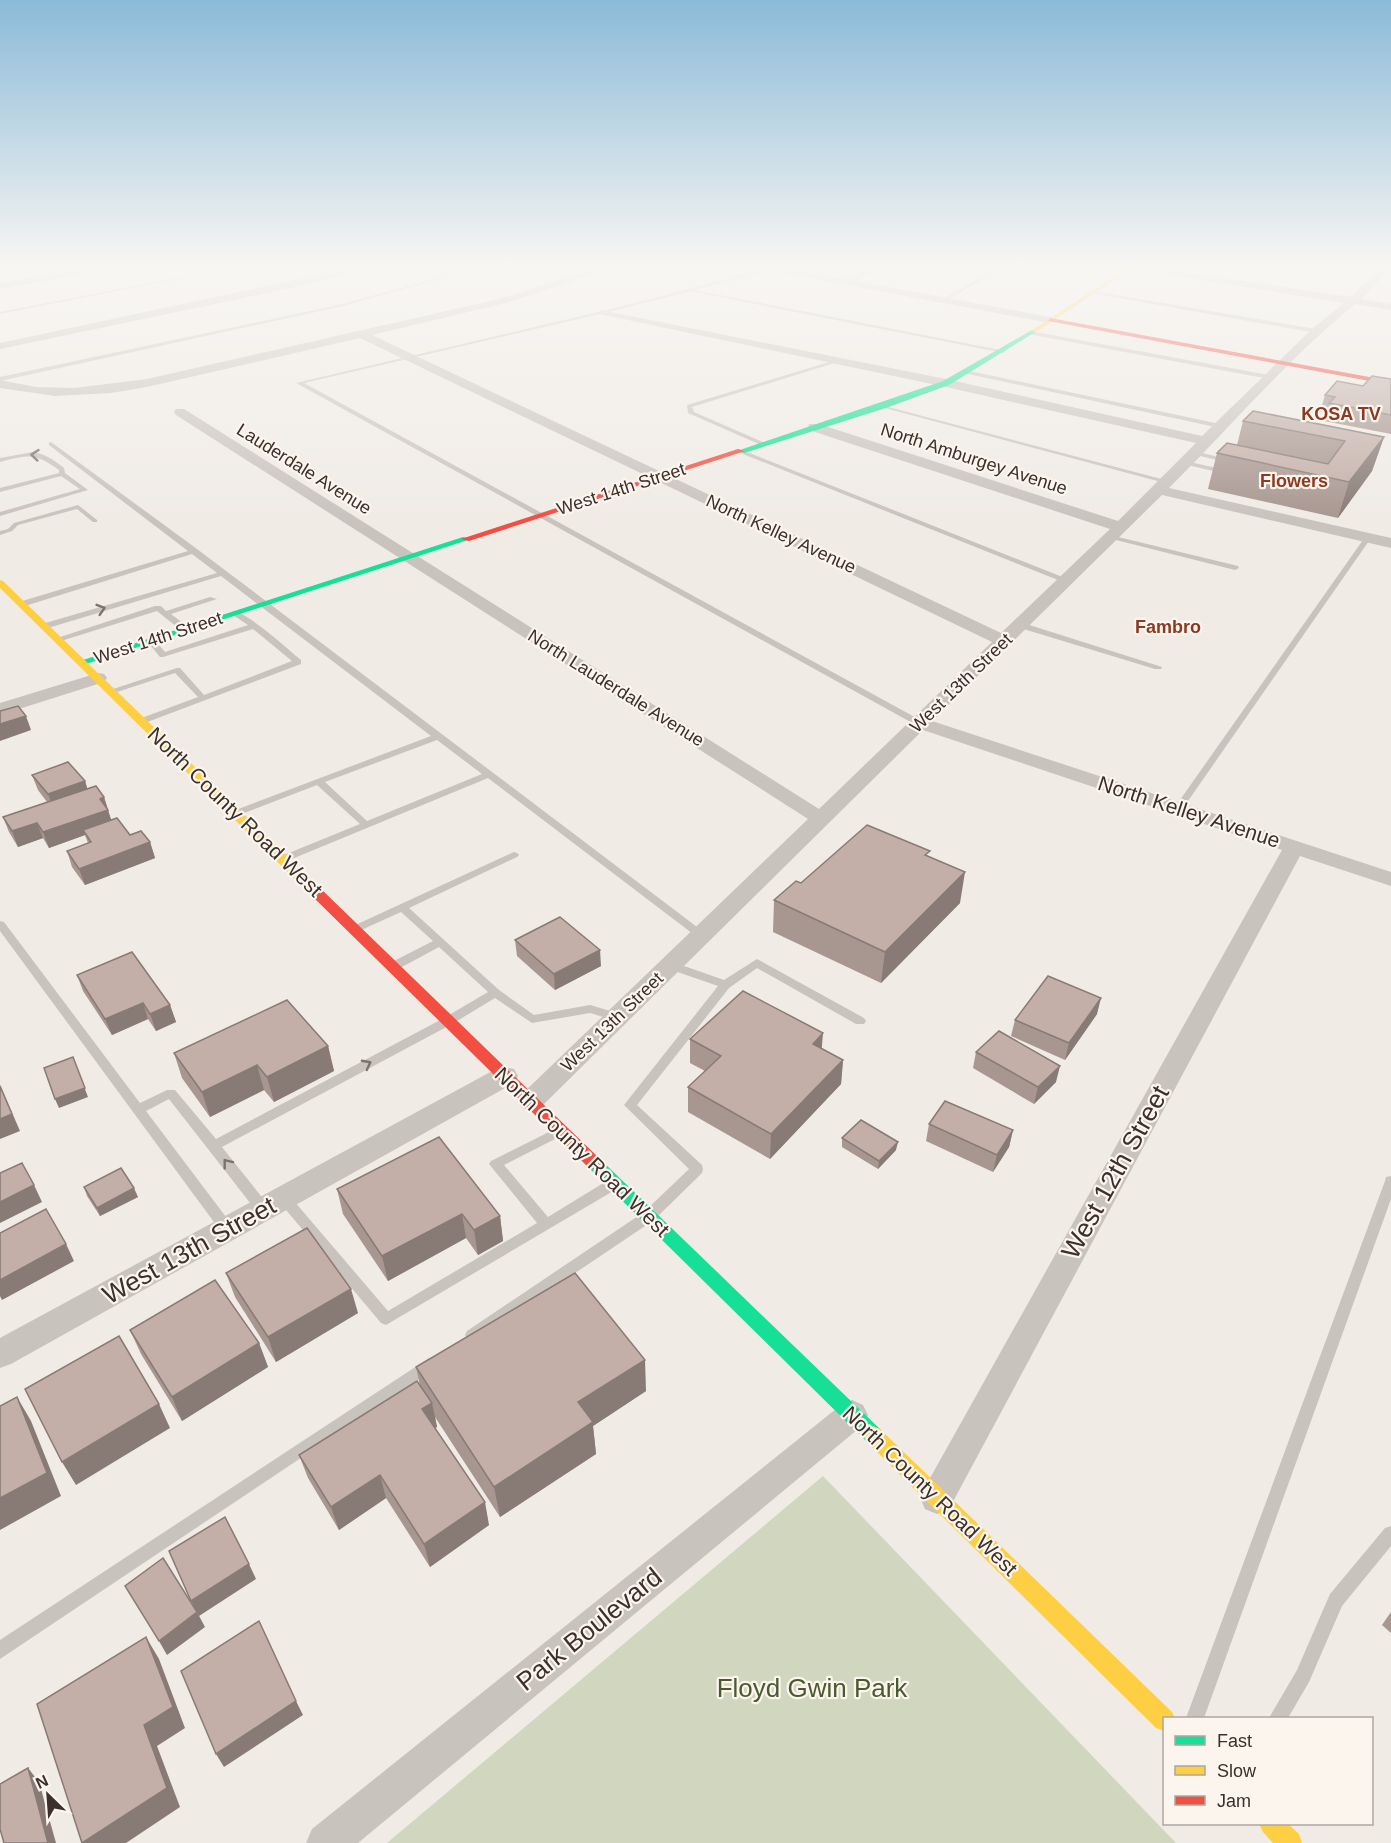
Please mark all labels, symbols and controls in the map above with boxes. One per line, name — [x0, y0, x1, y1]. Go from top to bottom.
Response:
district label: KOSA TV — [1301, 404, 1381, 424]
street label: North Amburgey Avenue — [878, 419, 1070, 499]
street label: Lauderdale Avenue — [233, 420, 375, 518]
one-way arrow — [30, 449, 40, 462]
street label: West 14th Street — [554, 459, 688, 519]
district label: Flowers — [1260, 471, 1328, 491]
street label: North Kelley Avenue — [703, 491, 859, 577]
one-way arrow — [95, 604, 106, 616]
street label: West 14th Street — [91, 608, 225, 668]
district label: Fambro — [1135, 617, 1201, 637]
street label: North Lauderdale Avenue — [524, 626, 708, 750]
street label: West 13th Street — [906, 629, 1016, 737]
street label: North County Road West — [144, 722, 327, 901]
street label: North Kelley Avenue — [1095, 771, 1283, 852]
street label: West 13th Street — [557, 968, 667, 1076]
one-way arrow — [361, 1060, 371, 1071]
street label: North County Road West — [491, 1062, 674, 1241]
street label: West 12th Street — [1055, 1080, 1175, 1264]
one-way arrow — [223, 1159, 234, 1170]
street label: West 13th Street — [97, 1190, 281, 1310]
street label: North County Road West — [839, 1401, 1022, 1580]
street label: Park Boulevard — [510, 1561, 668, 1697]
park label: Floyd Gwin Park — [717, 1673, 908, 1703]
legend — [1163, 1717, 1373, 1825]
text: Fast — [1217, 1731, 1252, 1751]
text: Slow — [1217, 1761, 1257, 1781]
north arrow — [18, 1765, 78, 1825]
text: N — [33, 1772, 51, 1792]
text: Jam — [1217, 1791, 1251, 1811]

